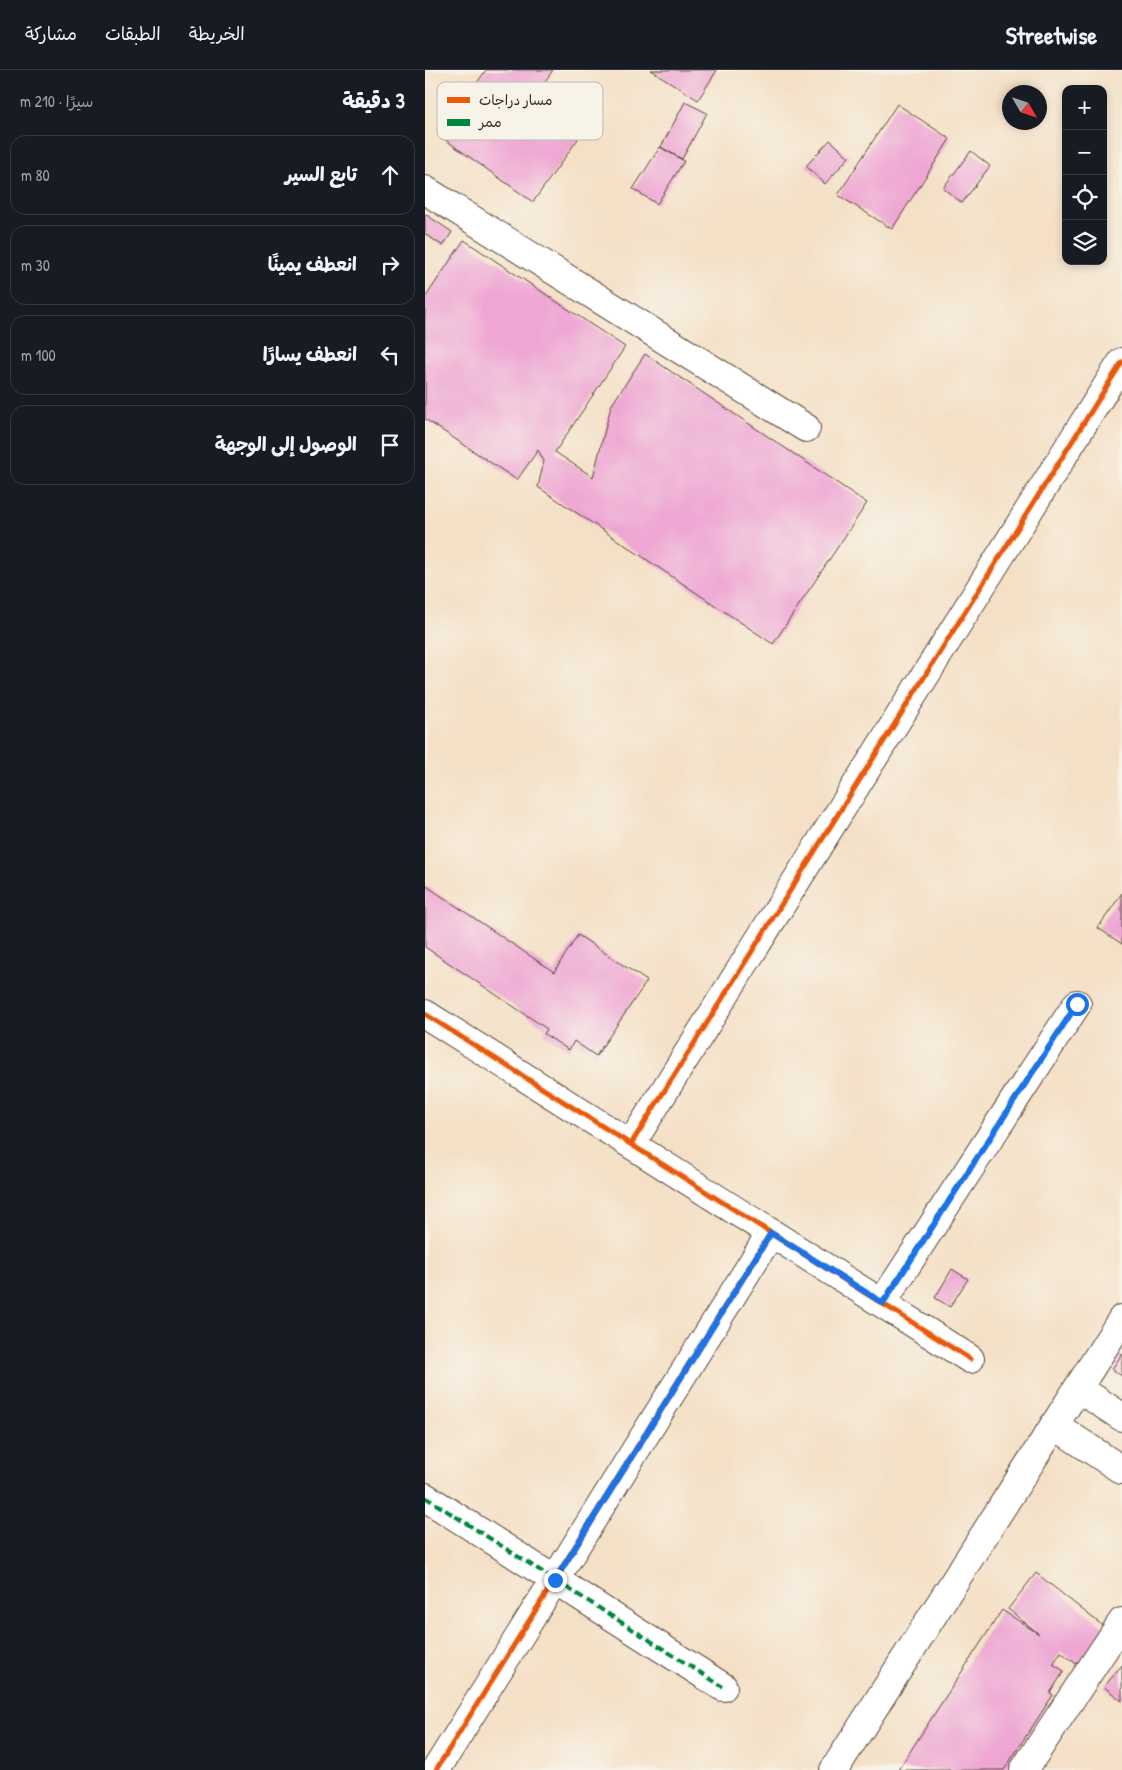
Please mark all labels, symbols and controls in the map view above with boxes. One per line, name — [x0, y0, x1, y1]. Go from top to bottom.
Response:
text: Streetwise — [1006, 19, 1097, 51]
text: مشاركة — [25, 21, 77, 46]
text: الطبقات — [105, 21, 161, 46]
text: الخريطة — [189, 21, 245, 46]
legend — [437, 82, 603, 140]
north arrow — [1002, 85, 1047, 130]
map controls — [1062, 85, 1107, 265]
button: + — [1062, 85, 1107, 130]
text: 3 دقيقة — [342, 86, 405, 115]
text: سيرًا · 210 m — [20, 90, 93, 112]
text: مسار دراجات — [479, 90, 553, 109]
text: ممر — [478, 112, 502, 131]
button: − — [1062, 130, 1107, 175]
text: تابع السير — [285, 161, 357, 187]
icon: ahead — [376, 161, 404, 189]
text: 80 m — [21, 164, 50, 186]
button: locate — [1062, 175, 1107, 220]
button: layers — [1062, 220, 1107, 265]
text: انعطف يمينًا — [268, 251, 357, 277]
icon: right — [376, 251, 404, 279]
text: 30 m — [21, 254, 50, 276]
text: انعطف يسارًا — [263, 341, 357, 367]
icon: left — [376, 341, 404, 369]
text: 100 m — [21, 344, 56, 366]
text: الوصول إلى الوجهة — [215, 431, 357, 457]
icon: arrive — [376, 431, 404, 459]
route start — [1066, 993, 1089, 1016]
route end — [544, 1569, 567, 1592]

